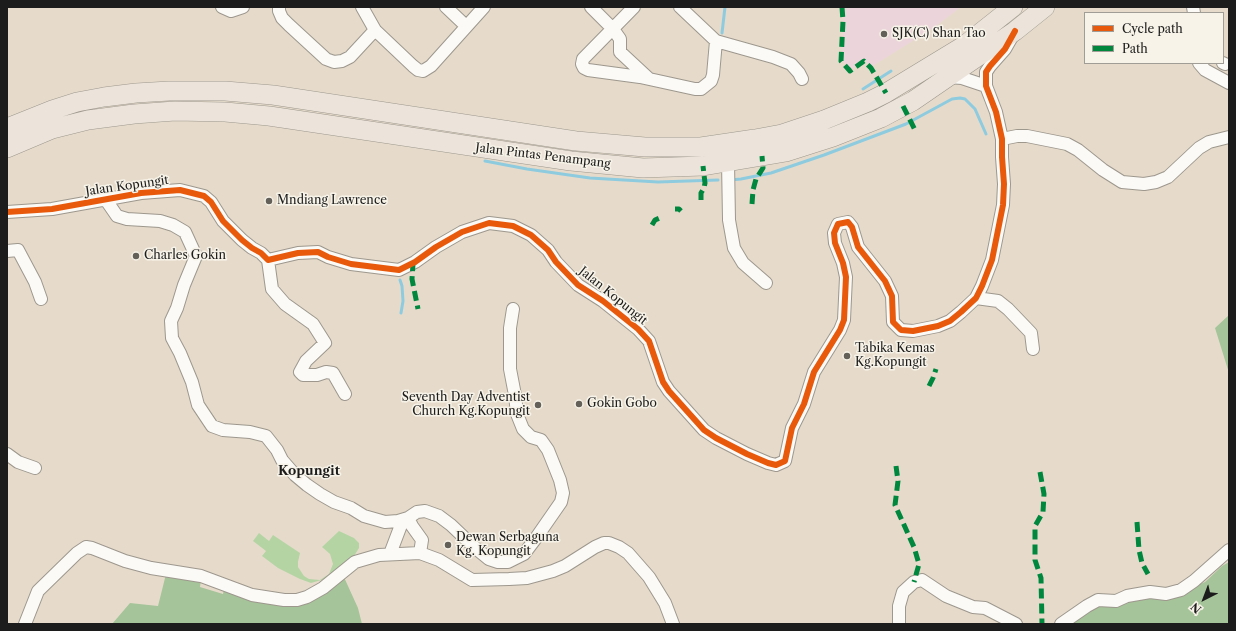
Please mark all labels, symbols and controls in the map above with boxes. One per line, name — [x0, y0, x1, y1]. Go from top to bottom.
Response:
legend — [1084, 12, 1224, 64]
text: Cycle path — [1122, 21, 1183, 36]
place label: SJK(C) Shan Tao — [892, 27, 986, 41]
marker: SJK(C) Shan Tao — [879, 29, 889, 39]
text: Path — [1122, 41, 1148, 56]
street label: Jalan Pintas Penampang — [475, 141, 611, 171]
street label: Jalan Kopungit — [84, 173, 170, 199]
place label: Mndiang Lawrence — [277, 194, 387, 208]
marker: Mndiang Lawrence — [264, 196, 274, 206]
place label: Charles Gokin — [144, 249, 226, 263]
marker: Charles Gokin — [131, 251, 141, 261]
street label: Jalan Kopungit — [576, 264, 650, 328]
place label: Tabika Kemas Kg.Kopungit — [855, 342, 935, 370]
marker: Tabika Kemas Kg.Kopungit — [842, 351, 852, 361]
place label: Seventh Day Adventist Church Kg.Kopungit — [402, 391, 530, 419]
place label: Gokin Gobo — [587, 397, 657, 411]
marker: Gokin Gobo — [574, 399, 584, 409]
marker: Seventh Day Adventist Church Kg.Kopungit — [533, 400, 543, 410]
district label: Kopungit — [278, 463, 340, 479]
place label: Dewan Serbaguna Kg. Kopungit — [456, 531, 559, 559]
marker: Dewan Serbaguna Kg. Kopungit — [443, 540, 453, 550]
north arrow — [1184, 579, 1224, 619]
text: N — [1188, 600, 1204, 616]

